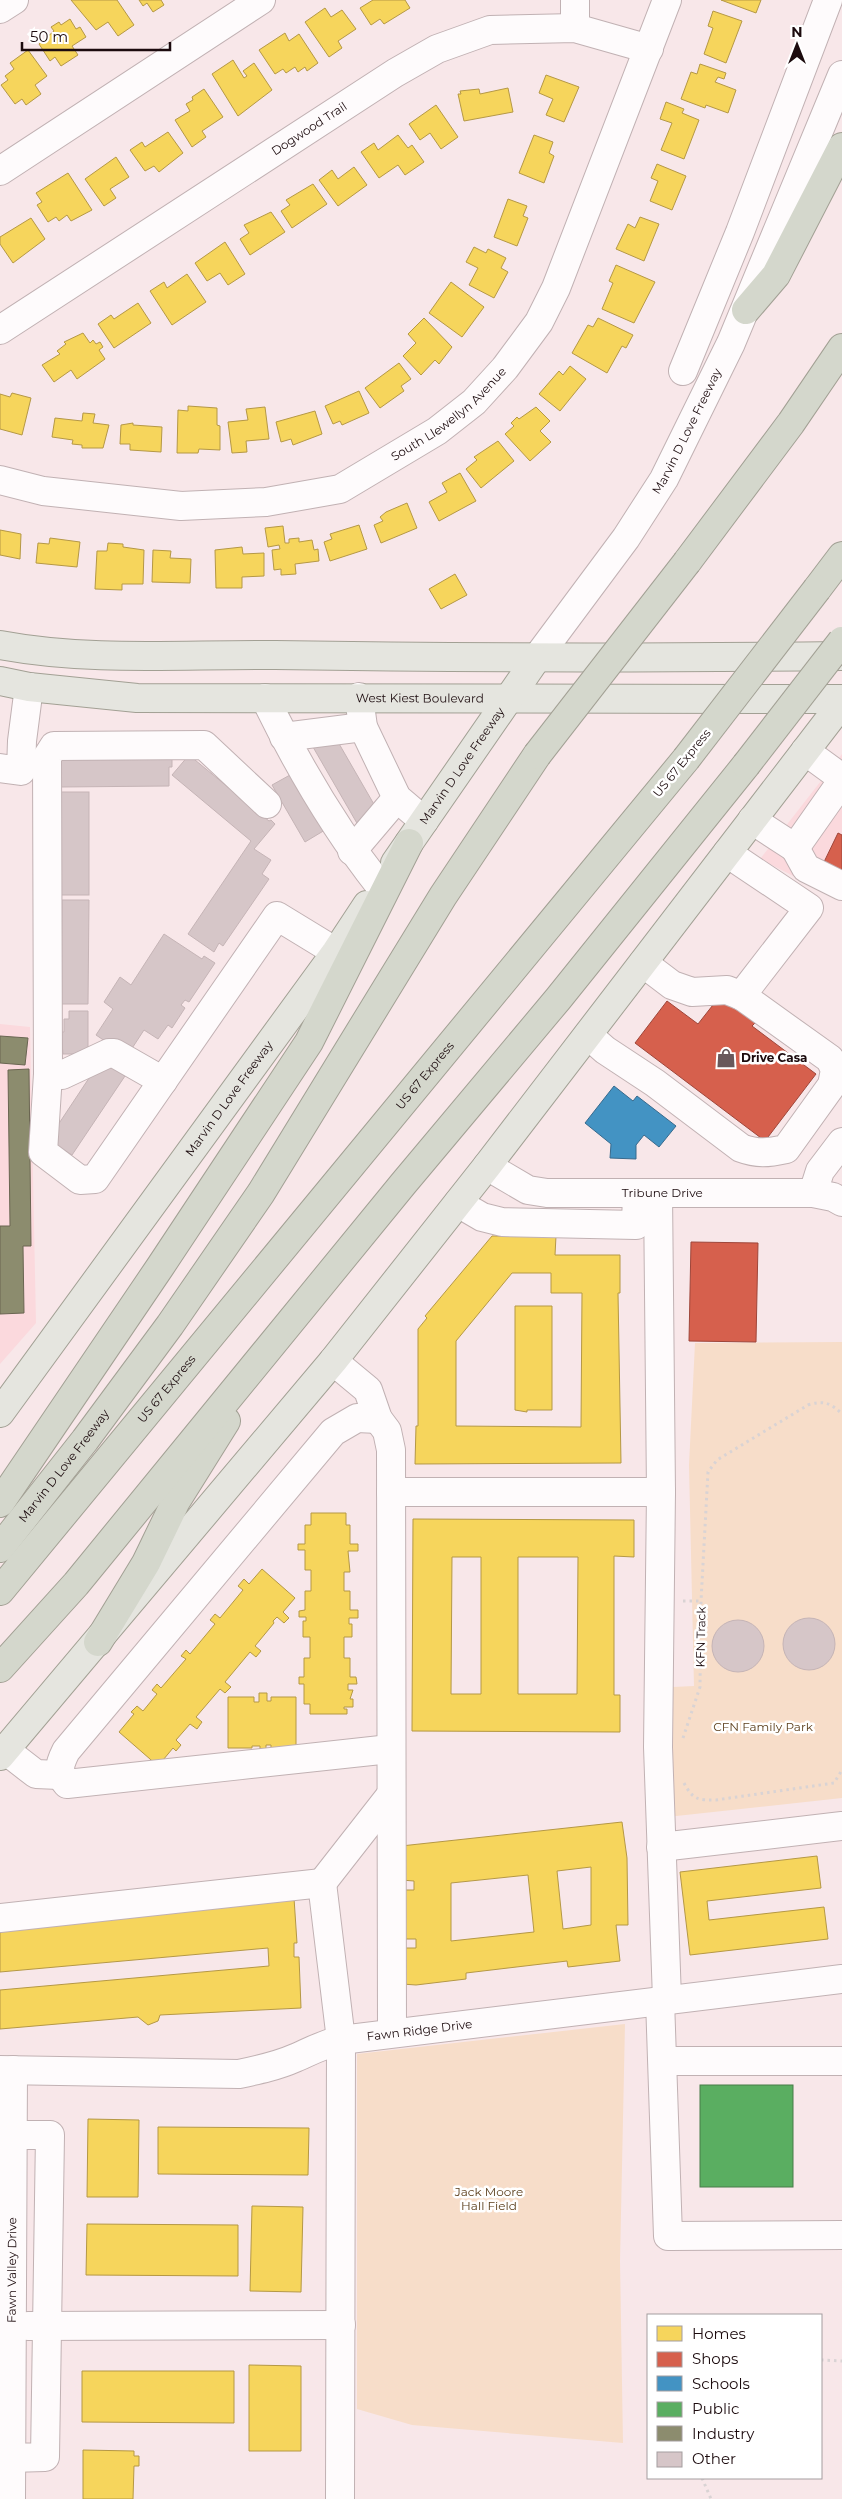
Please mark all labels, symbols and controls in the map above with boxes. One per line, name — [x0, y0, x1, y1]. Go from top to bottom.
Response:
scale bar — [22, 20, 170, 52]
north arrow — [772, 20, 822, 70]
text: N — [791, 23, 803, 41]
text: 50 m — [30, 27, 68, 46]
street label: Dogwood Trail — [268, 98, 350, 158]
street label: South Llewellyn Avenue — [388, 364, 509, 464]
street label: Marvin D Love Freeway — [648, 365, 725, 497]
street label: West Kiest Boulevard — [356, 690, 484, 705]
street label: Marvin D Love Freeway — [416, 704, 508, 827]
street label: US 67 Express — [650, 725, 714, 800]
street label: Marvin D Love Freeway — [182, 1037, 276, 1159]
street label: US 67 Express — [392, 1038, 457, 1112]
shop icon: Drive Casa — [715, 1047, 737, 1069]
place label: Drive Casa — [741, 1050, 807, 1065]
street label: Tribune Drive — [622, 1185, 703, 1200]
street label: US 67 Express — [134, 1351, 199, 1426]
street label: Marvin D Love Freeway — [15, 1406, 112, 1525]
street label: KFN Track — [692, 1606, 709, 1668]
park label: CFN Family Park — [713, 1719, 814, 1734]
street label: Fawn Ridge Drive — [366, 2016, 473, 2044]
park label: Jack Moore Hall Field — [454, 2184, 523, 2213]
street label: Fawn Valley Drive — [4, 2217, 19, 2323]
legend — [647, 2314, 822, 2479]
text: Homes — [692, 2324, 746, 2343]
text: Shops — [692, 2349, 738, 2368]
text: Schools — [692, 2374, 750, 2393]
text: Public — [692, 2399, 740, 2418]
text: Industry — [692, 2424, 755, 2443]
text: Other — [692, 2449, 736, 2468]

